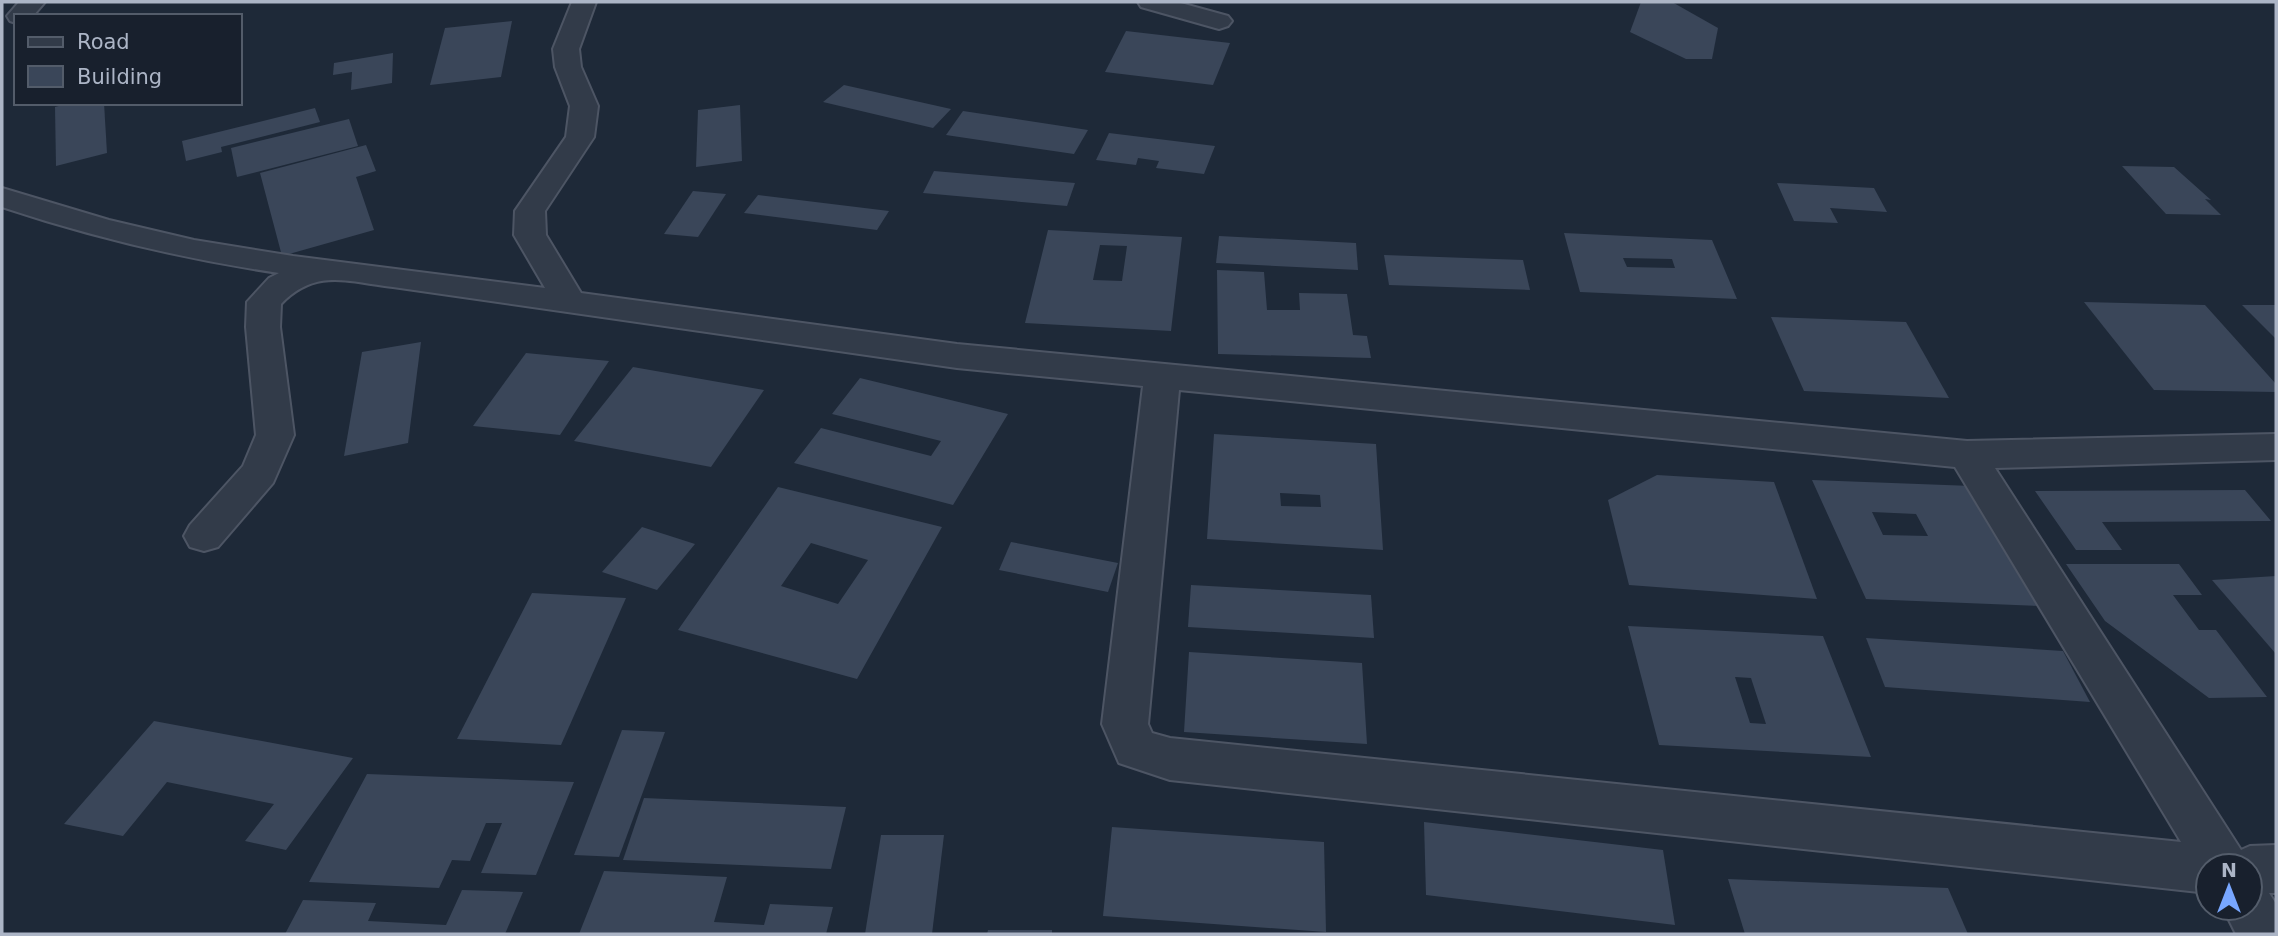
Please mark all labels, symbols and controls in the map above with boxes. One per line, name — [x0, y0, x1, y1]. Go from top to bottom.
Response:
legend — [14, 14, 242, 105]
text: Road — [77, 30, 130, 54]
text: Building — [77, 65, 162, 89]
north arrow — [2194, 852, 2264, 922]
text: N — [2221, 859, 2237, 881]

